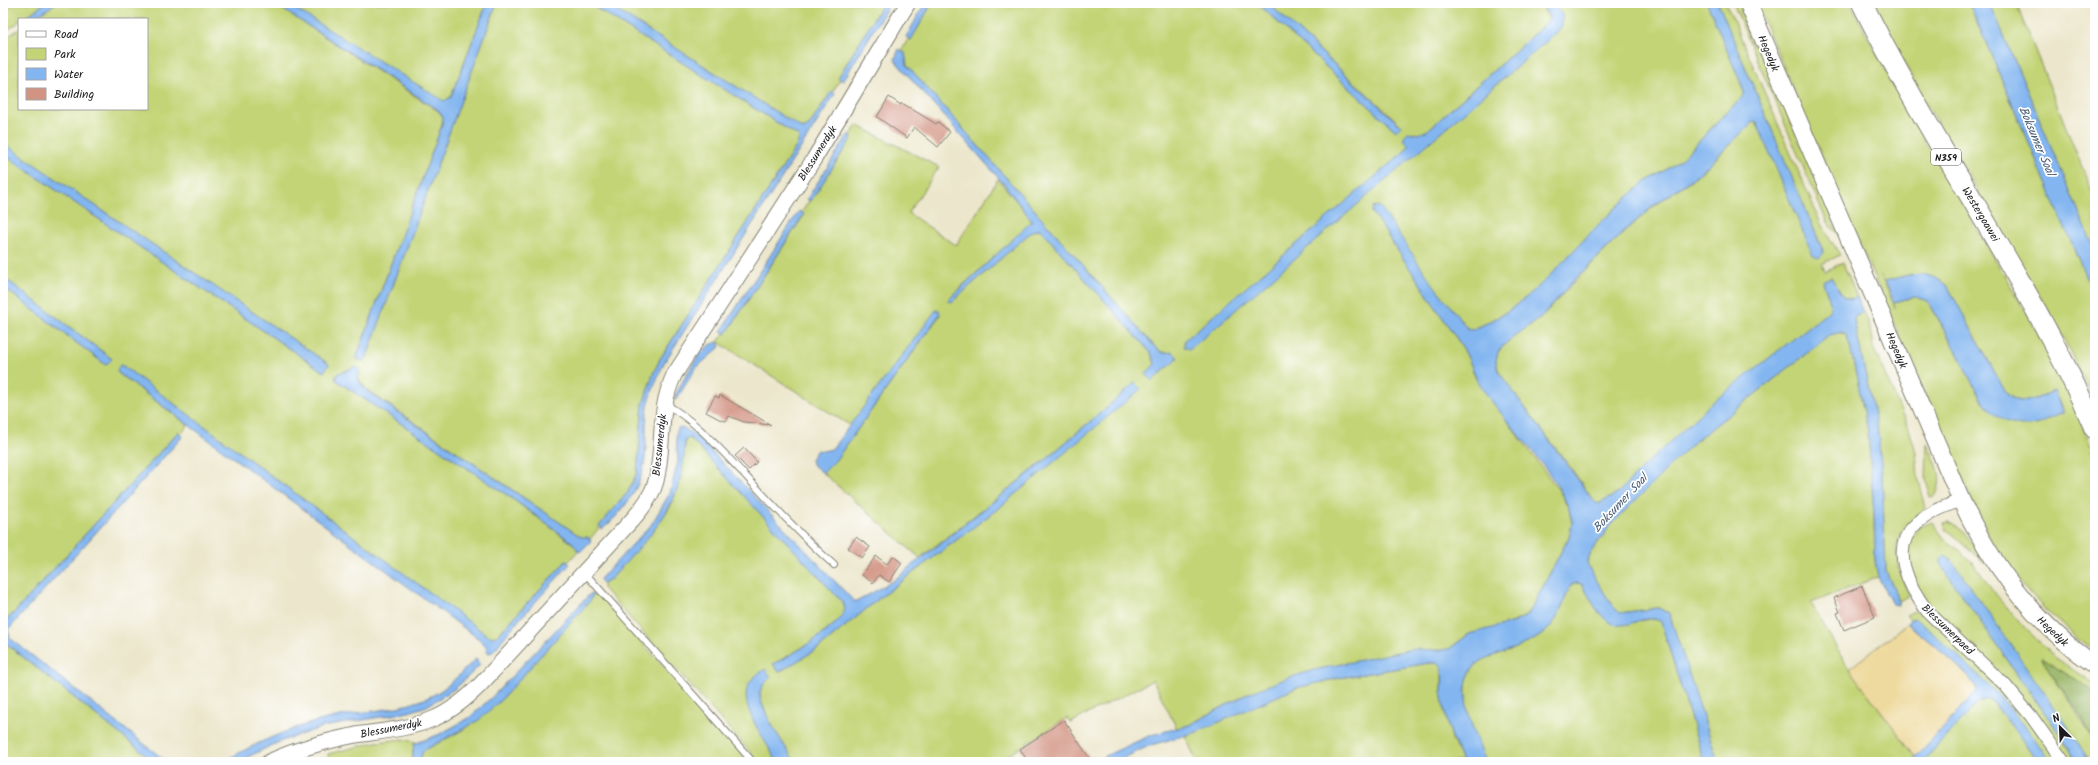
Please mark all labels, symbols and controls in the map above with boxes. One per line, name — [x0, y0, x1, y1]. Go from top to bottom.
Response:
legend — [18, 18, 148, 110]
text: Road — [54, 25, 79, 44]
street label: Hegedyk — [1752, 32, 1784, 75]
text: Park — [54, 45, 76, 64]
text: Water — [54, 65, 84, 84]
text: Building — [54, 85, 94, 104]
water label: Boksumer Soal — [2013, 104, 2060, 181]
street label: Blessumerdyk — [794, 122, 842, 185]
road number: N359 — [1931, 149, 1961, 165]
street label: Westergoawei — [1957, 184, 2004, 246]
street label: Hegedyk — [1880, 329, 1912, 372]
street label: Blessumerdyk — [648, 412, 672, 477]
water label: Boksumer Soal — [1588, 468, 1654, 537]
street label: Blessumerpaed — [1917, 600, 1978, 660]
street label: Hegedyk — [2032, 612, 2073, 652]
north arrow — [2040, 707, 2080, 747]
text: N — [2050, 709, 2063, 728]
street label: Blessumerdyk — [359, 714, 424, 744]

